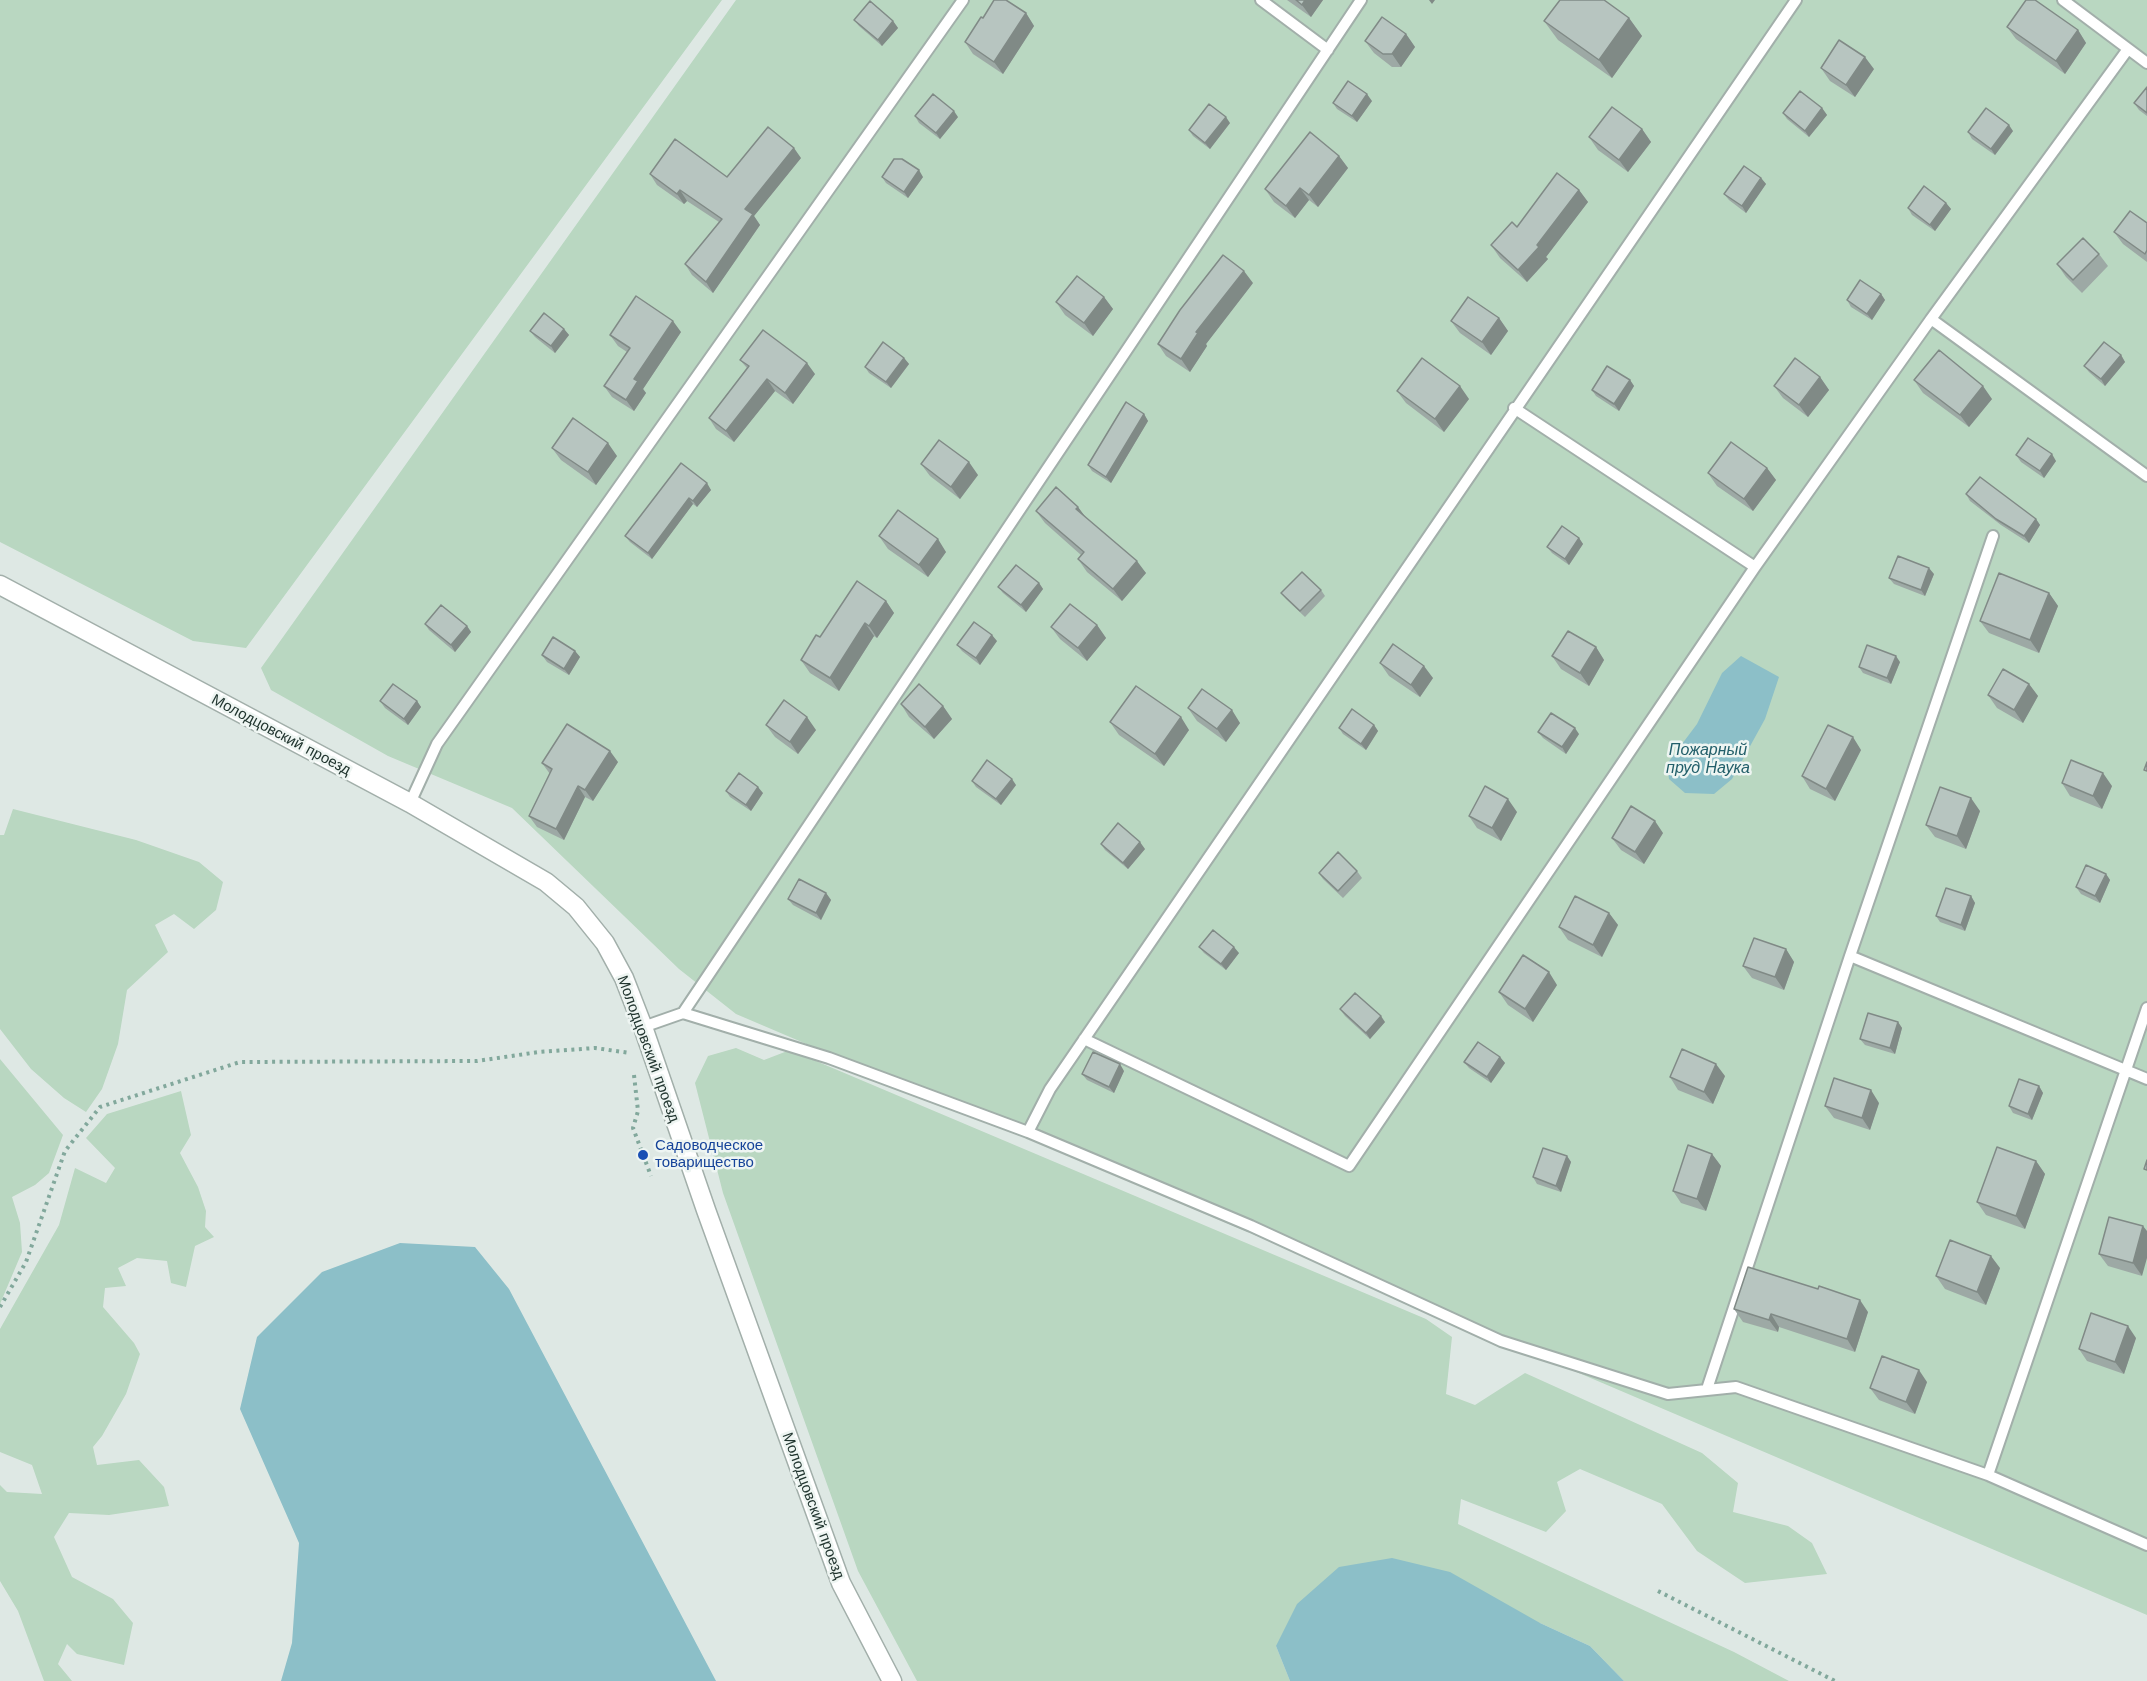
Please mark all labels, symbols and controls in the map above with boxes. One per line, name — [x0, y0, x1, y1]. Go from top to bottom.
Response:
street label: Молодцовский проезд — [208, 691, 354, 779]
water label: Пожарный пруд Наука — [1666, 740, 1750, 778]
street label: Молодцовский проезд — [613, 973, 683, 1125]
place label: Садоводческое товарищество — [655, 1137, 763, 1172]
marker: Садоводческое товарищество — [636, 1148, 650, 1162]
street label: Молодцовский проезд — [778, 1430, 848, 1582]

